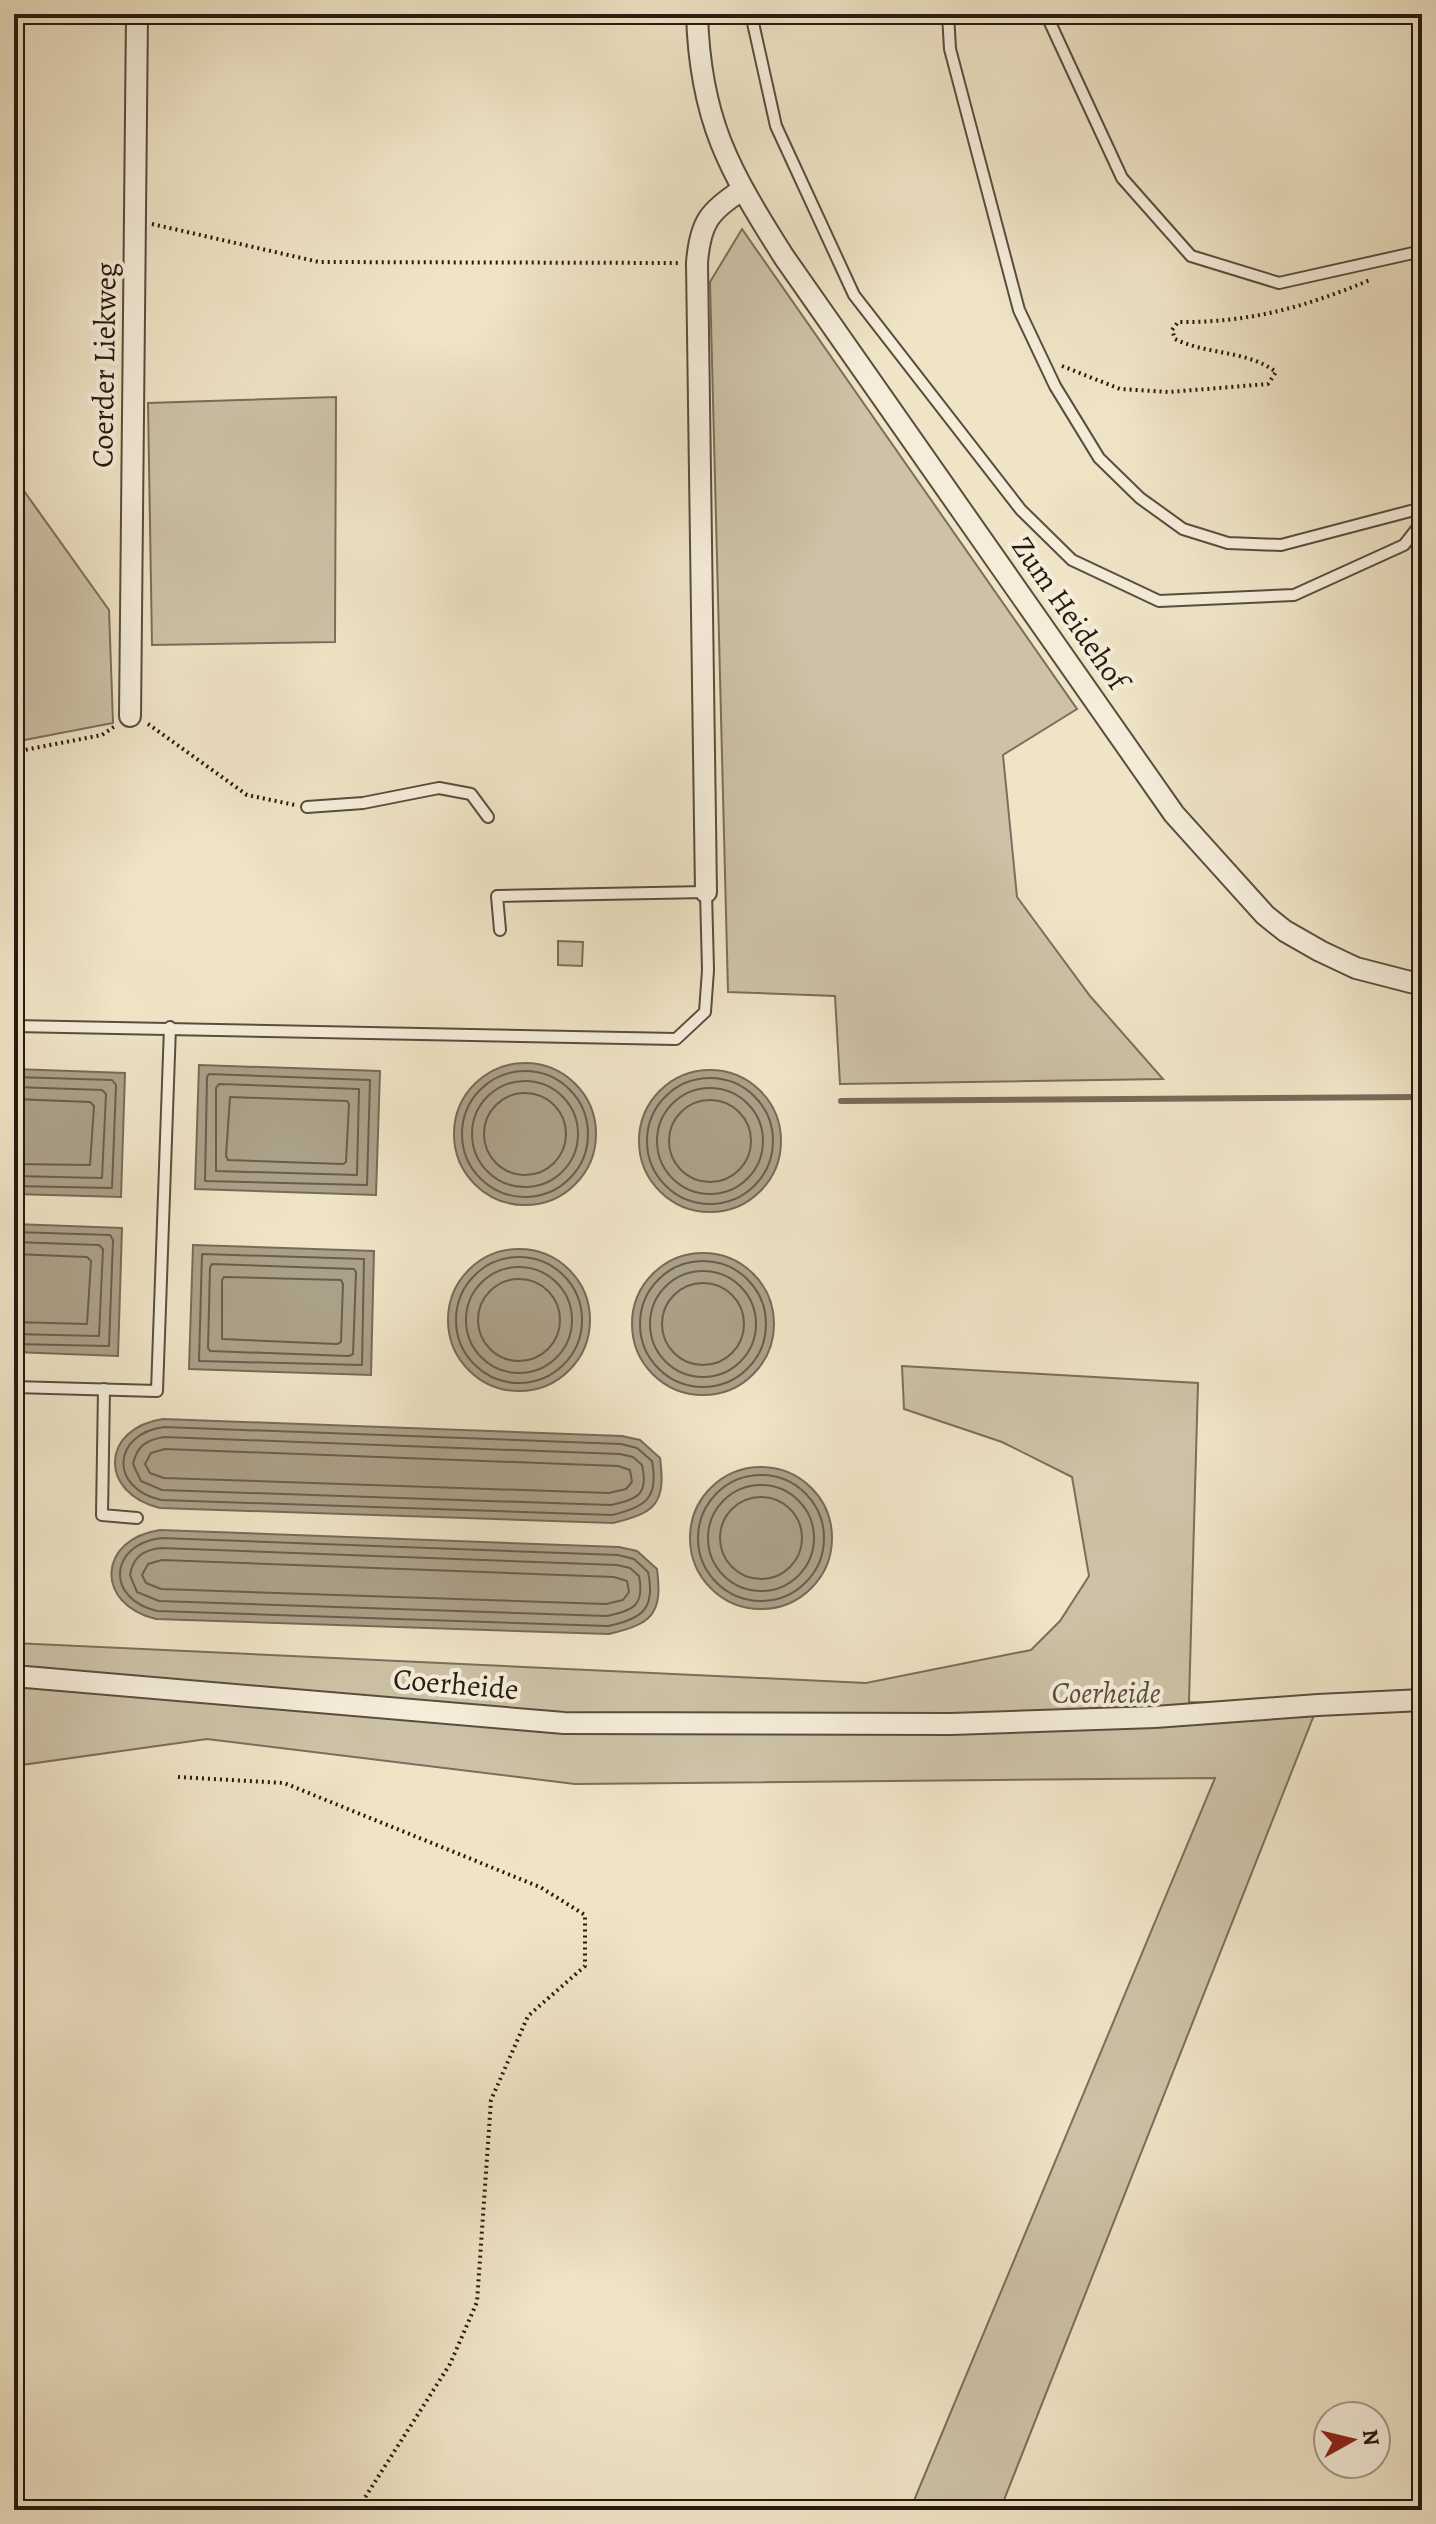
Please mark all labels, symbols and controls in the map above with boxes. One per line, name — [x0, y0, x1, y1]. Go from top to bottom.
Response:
street label: Coerder Liekweg — [82, 262, 126, 468]
street label: Zum Heidehof — [1003, 529, 1140, 701]
street label: Coerheide — [392, 1659, 520, 1709]
park label: Coerheide — [1052, 1673, 1161, 1713]
north arrow — [1312, 2400, 1392, 2480]
text: N — [1355, 2427, 1387, 2447]

